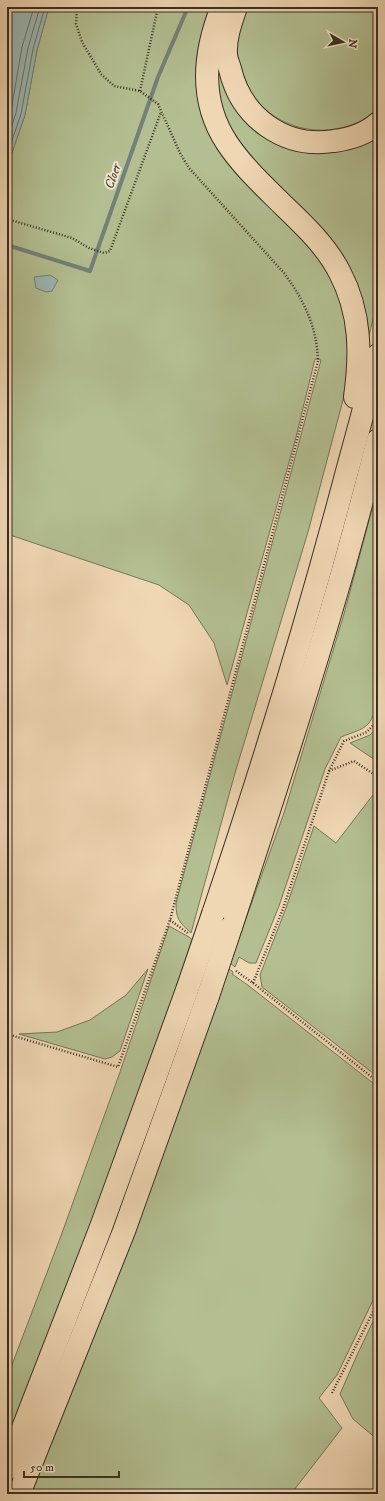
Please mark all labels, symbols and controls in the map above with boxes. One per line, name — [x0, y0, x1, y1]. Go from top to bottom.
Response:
north arrow — [323, 22, 363, 62]
text: N — [344, 38, 360, 49]
water label: Cloer — [101, 160, 125, 191]
scale bar — [24, 1453, 119, 1479]
text: 50 m — [30, 1460, 54, 1475]

